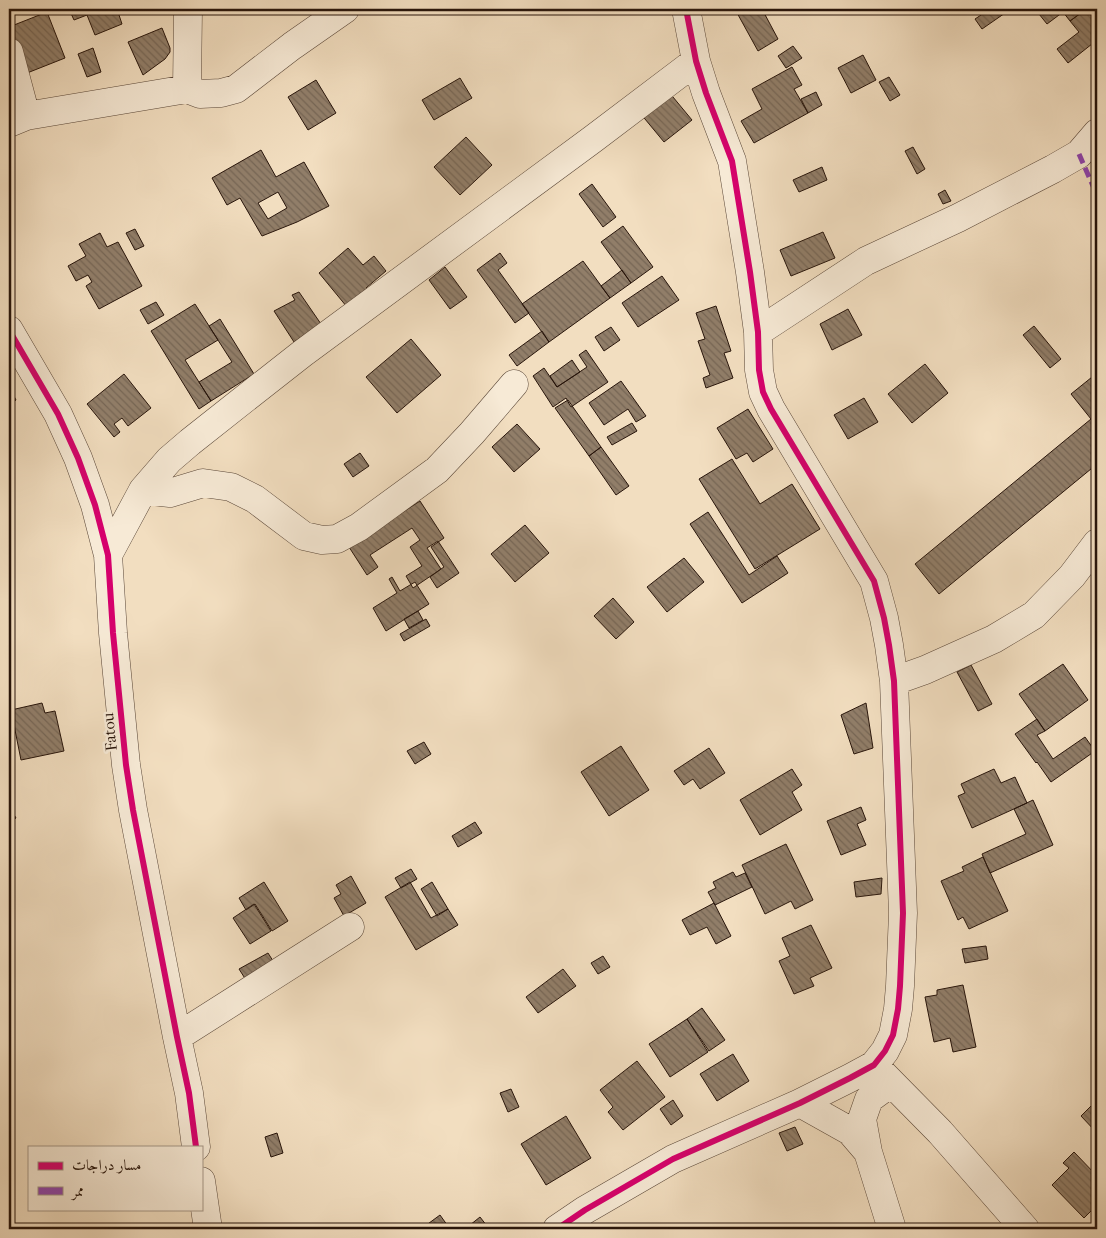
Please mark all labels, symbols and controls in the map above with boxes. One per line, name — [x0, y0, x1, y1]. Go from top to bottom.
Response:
street label: Fatou — [98, 712, 121, 752]
legend — [28, 1146, 202, 1210]
text: مسار دراجات — [72, 1156, 141, 1174]
text: ممر — [70, 1182, 84, 1201]

